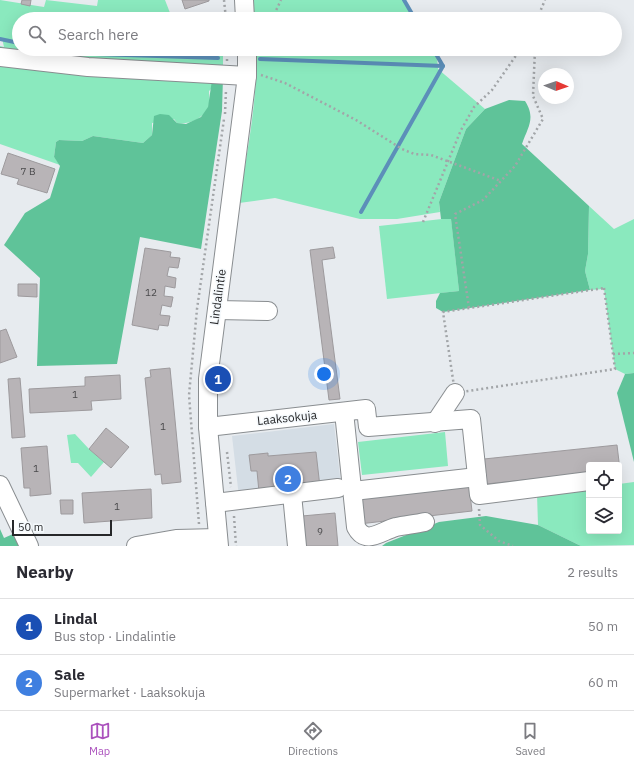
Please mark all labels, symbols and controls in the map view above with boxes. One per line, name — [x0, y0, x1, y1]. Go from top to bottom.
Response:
search box — [12, 12, 622, 56]
icon: search — [26, 23, 48, 45]
text: Search here — [58, 25, 138, 44]
north arrow — [538, 68, 574, 104]
house number: 7 B — [21, 165, 35, 178]
street label: Lindalintie — [206, 268, 229, 326]
house number: 12 — [145, 286, 157, 299]
pin: 1 — [205, 364, 231, 394]
your location — [314, 364, 334, 384]
house number: 1 — [72, 388, 78, 401]
street label: Laaksokuja — [256, 407, 318, 428]
house number: 1 — [160, 420, 166, 433]
house number: 1 — [33, 462, 39, 475]
map controls — [586, 462, 622, 534]
button: locate — [586, 462, 622, 498]
pin: 2 — [275, 464, 301, 494]
button: layers — [586, 498, 622, 534]
house number: 1 — [114, 500, 120, 513]
scale bar — [12, 518, 112, 537]
text: 50 m — [18, 520, 43, 534]
house number: 9 — [317, 525, 323, 538]
text: Nearby — [16, 561, 74, 583]
text: 2 results — [567, 564, 618, 581]
text: Lindal — [54, 609, 97, 628]
text: 1 — [25, 618, 33, 635]
text: 50 m — [588, 618, 618, 635]
text: Bus stop · Lindalintie — [54, 628, 176, 645]
text: Sale — [54, 665, 85, 684]
text: 2 — [25, 674, 33, 691]
text: 60 m — [588, 674, 618, 691]
text: Supermarket · Laaksokuja — [54, 684, 205, 701]
tab: Map — [89, 720, 111, 758]
tab: Directions — [288, 720, 338, 758]
tab: Saved — [515, 720, 545, 758]

